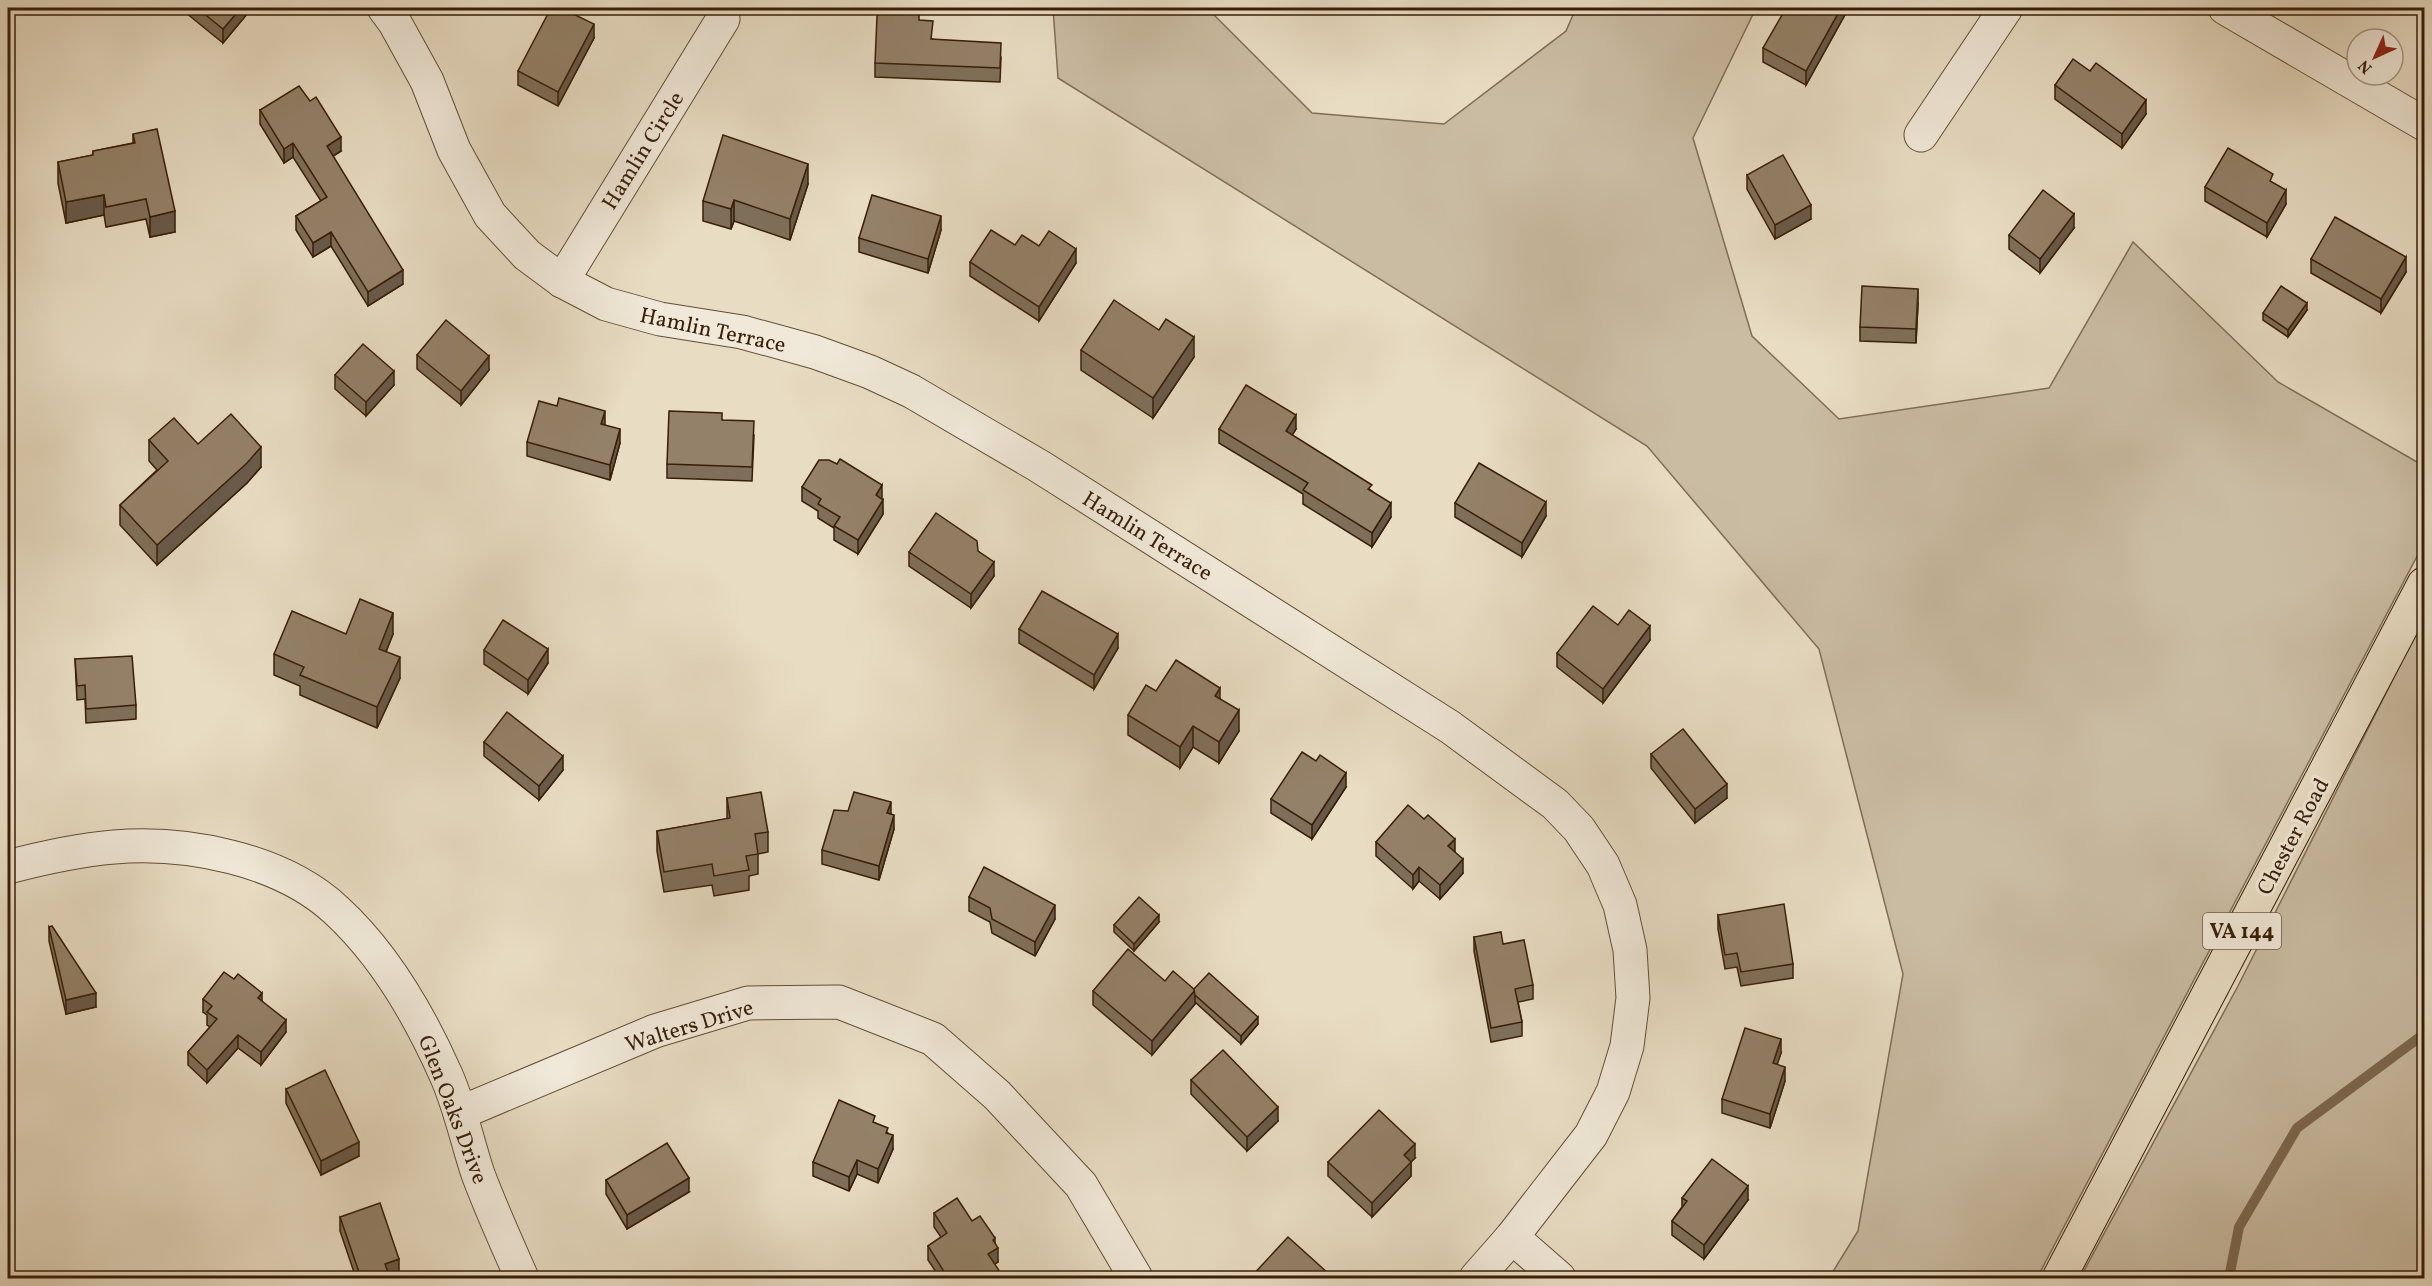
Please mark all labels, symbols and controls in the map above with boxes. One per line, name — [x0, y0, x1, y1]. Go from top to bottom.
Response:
north arrow — [2345, 27, 2405, 87]
text: N — [2354, 54, 2378, 78]
street label: Hamlin Circle — [595, 86, 693, 216]
street label: Hamlin Terrace — [637, 301, 788, 362]
street label: Hamlin Terrace — [1076, 485, 1218, 590]
street label: Chester Road — [2250, 773, 2338, 901]
road number: VA 144 — [2203, 913, 2281, 949]
street label: Walters Drive — [622, 993, 758, 1062]
street label: Glen Oaks Drive — [409, 1031, 494, 1189]

